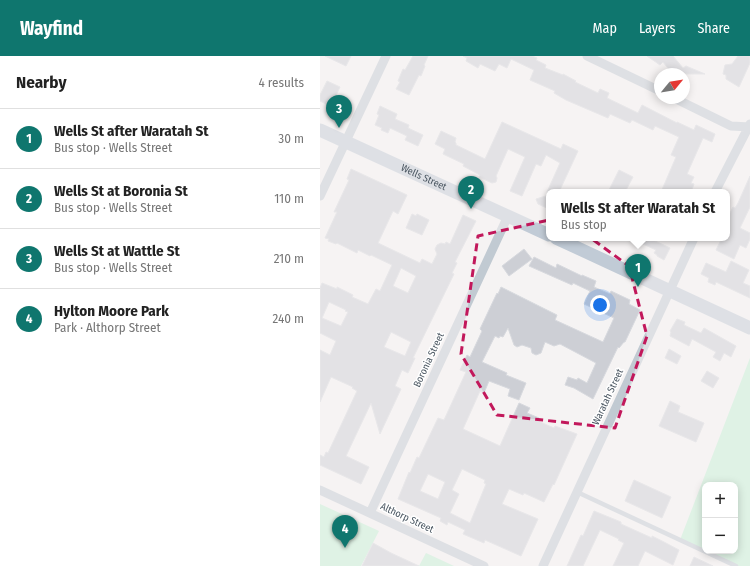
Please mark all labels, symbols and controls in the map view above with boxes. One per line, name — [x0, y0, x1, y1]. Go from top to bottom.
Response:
text: Wayfind — [20, 17, 83, 40]
text: Map — [593, 20, 617, 37]
text: Layers — [639, 20, 675, 37]
text: Share — [697, 20, 730, 37]
north arrow — [654, 68, 690, 104]
text: Nearby — [16, 72, 67, 93]
text: 4 results — [258, 75, 304, 90]
pin: 3 — [326, 95, 352, 128]
text: Wells St after Waratah St — [54, 122, 208, 140]
text: 1 — [26, 131, 32, 146]
text: 30 m — [278, 131, 304, 146]
text: Bus stop · Wells Street — [54, 140, 172, 155]
street label: Wells Street — [399, 162, 449, 193]
pin: 2 — [458, 176, 484, 209]
text: Wells St at Boronia St — [54, 182, 188, 200]
popup — [546, 189, 730, 241]
text: 2 — [26, 191, 32, 206]
text: 110 m — [274, 191, 304, 206]
text: Wells St after Waratah St — [561, 199, 715, 217]
text: Bus stop · Wells Street — [54, 200, 172, 215]
text: Bus stop — [561, 217, 607, 232]
text: Wells St at Wattle St — [54, 242, 180, 260]
text: 3 — [26, 251, 32, 266]
text: 210 m — [274, 251, 304, 266]
pin: 1 — [625, 254, 651, 287]
text: Bus stop · Wells Street — [54, 260, 172, 275]
your location — [590, 295, 610, 315]
text: Hylton Moore Park — [54, 302, 169, 320]
text: 4 — [26, 311, 32, 326]
text: 240 m — [272, 311, 304, 326]
text: Park · Althorp Street — [54, 320, 161, 335]
street label: Boronia Street — [411, 330, 447, 389]
street label: Waratah Street — [590, 366, 627, 427]
map controls — [702, 482, 738, 554]
button: + — [702, 482, 738, 518]
street label: Althorp Street — [378, 500, 436, 536]
pin: 4 — [332, 515, 358, 548]
button: − — [702, 518, 738, 554]

